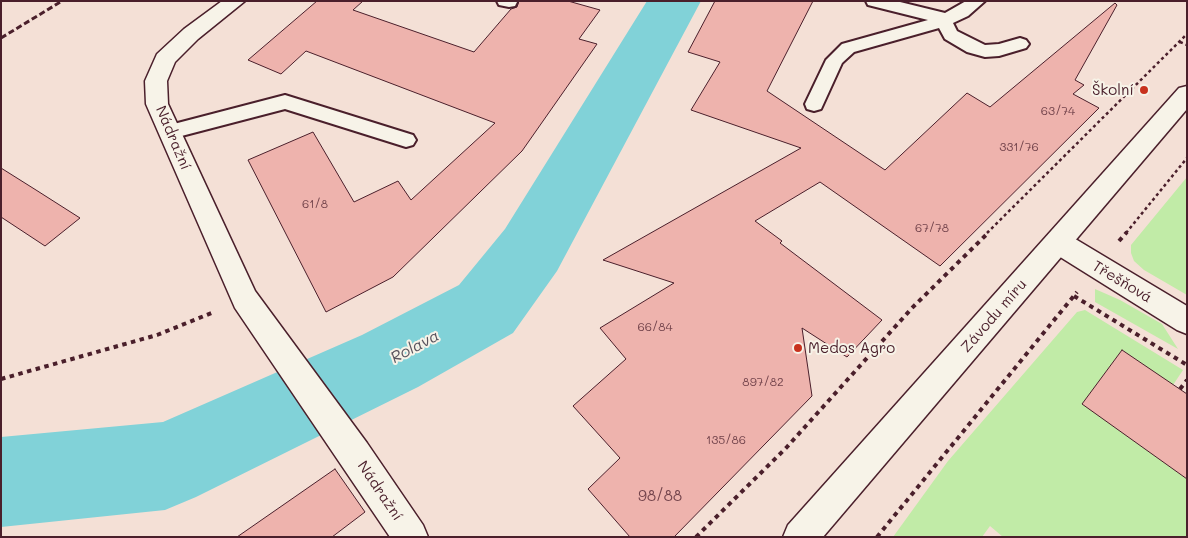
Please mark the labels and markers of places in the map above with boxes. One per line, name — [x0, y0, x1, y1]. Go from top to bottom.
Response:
place label: Školní — [1092, 81, 1134, 99]
marker: Školní — [1138, 84, 1150, 96]
place label: Medos Agro — [808, 339, 895, 357]
marker: Medos Agro — [792, 342, 804, 354]

